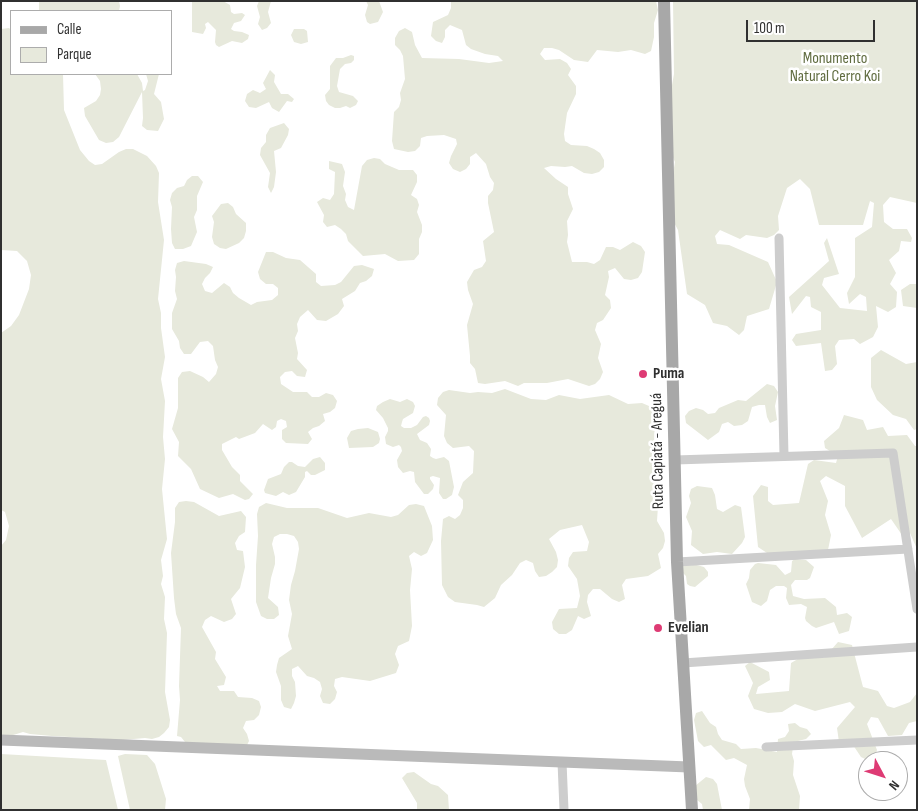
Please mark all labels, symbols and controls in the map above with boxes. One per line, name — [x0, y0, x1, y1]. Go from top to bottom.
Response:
legend — [10, 10, 172, 75]
scale bar — [748, 10, 877, 42]
text: 100 m — [754, 19, 785, 38]
text: Calle — [57, 20, 81, 39]
text: Parque — [57, 45, 92, 64]
park label: Monumento Natural Cerro Koi — [790, 49, 880, 87]
place label: Puma — [653, 364, 684, 384]
marker: Puma — [637, 368, 649, 380]
street label: Ruta Capiatá - Areguá — [647, 393, 669, 509]
place label: Evelian — [668, 618, 709, 638]
marker: Evelian — [652, 622, 664, 634]
north arrow — [858, 751, 908, 801]
text: N — [885, 777, 903, 794]

